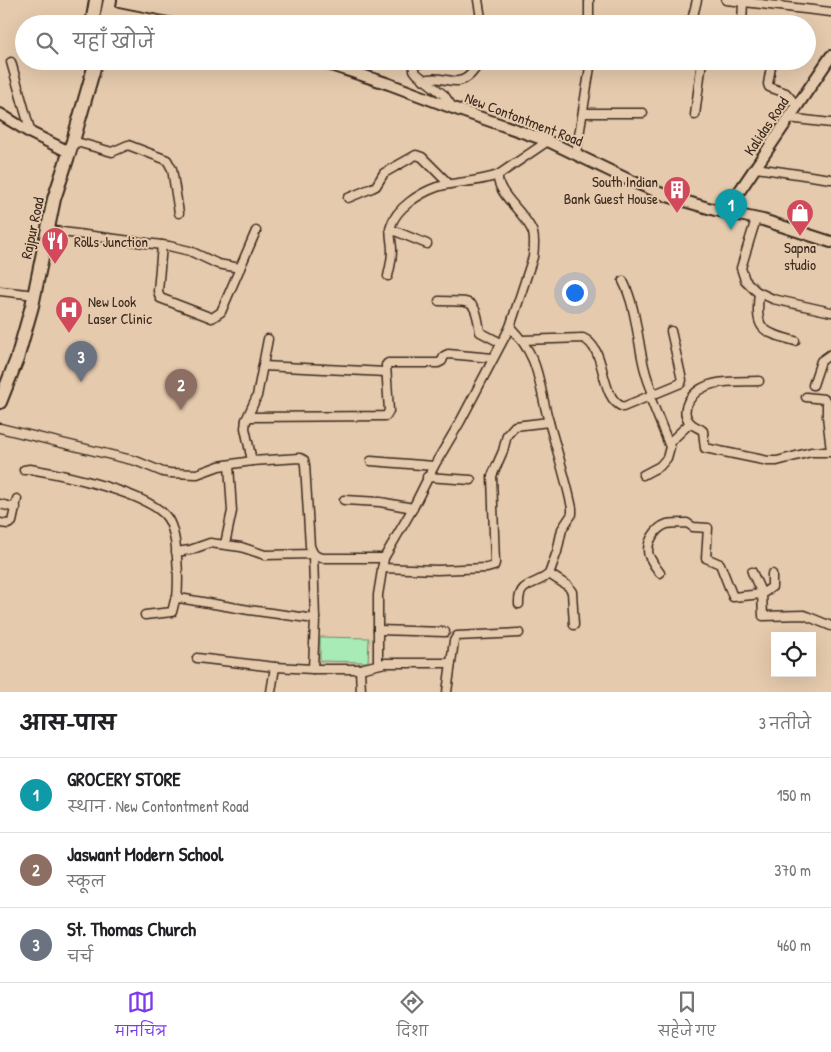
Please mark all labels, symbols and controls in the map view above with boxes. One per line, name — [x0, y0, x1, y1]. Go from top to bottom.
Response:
search box — [15, 15, 816, 70]
text: यहाँ खोजें — [73, 28, 154, 54]
icon: search — [33, 29, 61, 57]
street label: New Contontment Road — [462, 87, 586, 151]
street label: Kalidas Road — [739, 92, 793, 159]
place label: South Indian Bank Guest House — [564, 171, 658, 209]
building icon: South Indian Bank Guest House — [662, 175, 692, 214]
pin: 1 — [715, 189, 747, 230]
street label: Rajpur Road — [15, 195, 49, 261]
shop icon: Sapna studio — [785, 198, 815, 237]
restaurant icon: Rolls Junction — [40, 226, 70, 265]
place label: Rolls Junction — [74, 231, 148, 252]
place label: Sapna studio — [784, 237, 816, 275]
your location — [562, 280, 588, 306]
place label: New Look Laser Clinic — [88, 291, 152, 329]
hospital icon: New Look Laser Clinic — [54, 295, 84, 334]
pin: 3 — [65, 341, 97, 382]
pin: 2 — [165, 369, 197, 410]
map controls — [771, 632, 816, 677]
button: locate — [771, 632, 816, 677]
text: आस-पास — [20, 708, 116, 737]
text: 3 नतीजे — [759, 712, 811, 734]
text: GROCERY STORE — [67, 766, 181, 792]
text: 1 — [33, 784, 39, 806]
text: 150 m — [777, 784, 811, 806]
text: स्थान · New Contontment Road — [67, 795, 248, 817]
text: Jaswant Modern School — [67, 841, 223, 867]
text: 2 — [32, 859, 40, 881]
text: 370 m — [774, 859, 811, 881]
text: स्कूल — [67, 870, 105, 892]
text: St. Thomas Church — [67, 916, 196, 942]
text: 3 — [32, 934, 40, 956]
text: 460 m — [777, 934, 811, 956]
text: चर्च — [67, 945, 93, 967]
tab: मानचित्र — [115, 988, 166, 1047]
tab: दिशा — [396, 988, 428, 1047]
tab: सहेजे गए — [658, 988, 716, 1047]

